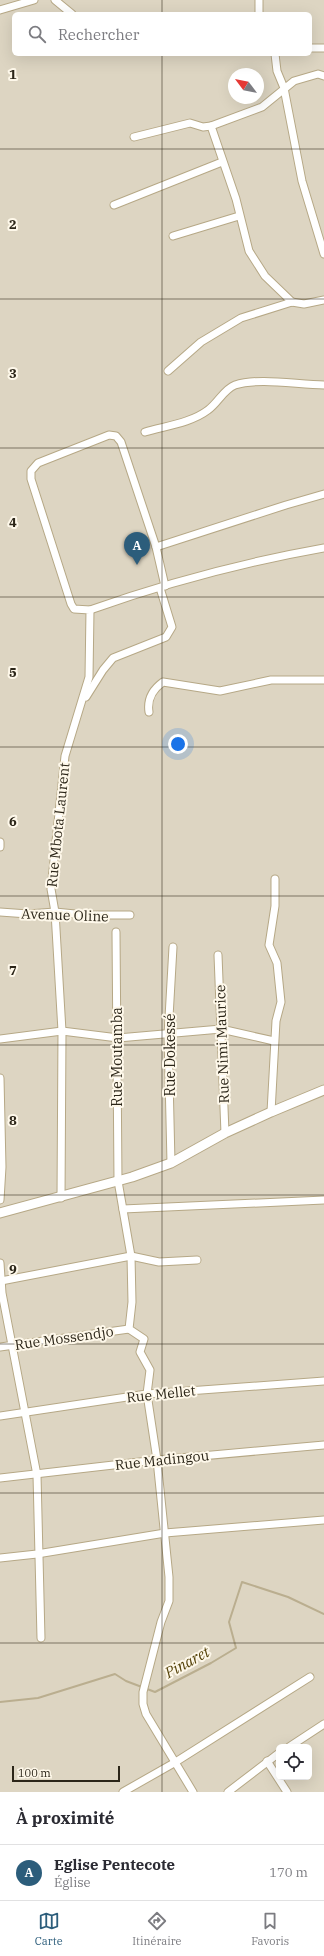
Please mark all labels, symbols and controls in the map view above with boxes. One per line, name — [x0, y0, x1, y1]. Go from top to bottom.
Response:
search box — [12, 12, 312, 56]
icon: search — [26, 23, 48, 45]
text: Rechercher — [58, 25, 139, 44]
text: 1 — [9, 66, 17, 83]
north arrow — [228, 68, 264, 104]
text: 2 — [9, 216, 17, 233]
text: 3 — [9, 365, 17, 382]
text: 4 — [9, 514, 17, 531]
pin: A — [124, 532, 150, 565]
text: 5 — [9, 664, 17, 681]
your location — [168, 734, 188, 754]
street label: Rue Mbota Laurent — [42, 762, 74, 888]
text: 6 — [9, 813, 17, 830]
street label: Avenue Oline — [21, 904, 109, 926]
text: 7 — [9, 962, 17, 979]
street label: Rue Nimi Maurice — [211, 984, 233, 1104]
street label: Rue Moutamba — [108, 1007, 126, 1107]
street label: Rue Dokessé — [161, 1013, 179, 1097]
text: 8 — [9, 1112, 17, 1129]
text: 9 — [9, 1261, 17, 1278]
street label: Rue Mossendjo — [13, 1322, 115, 1354]
street label: Rue Mellet — [126, 1381, 196, 1407]
street label: Rue Madingou — [114, 1446, 210, 1474]
water label: Pinaret — [160, 1642, 213, 1683]
map controls — [276, 1744, 312, 1780]
button: locate — [276, 1744, 312, 1780]
scale bar — [12, 1764, 120, 1783]
text: 100 m — [18, 1766, 51, 1780]
text: À proximité — [16, 1807, 114, 1829]
text: Eglise Pentecote — [54, 1855, 175, 1874]
text: A — [24, 1864, 34, 1881]
text: 170 m — [269, 1864, 308, 1881]
text: Église — [54, 1874, 91, 1891]
tab: Carte — [35, 1910, 63, 1948]
tab: Itinéraire — [132, 1910, 182, 1948]
tab: Favoris — [251, 1910, 289, 1948]

